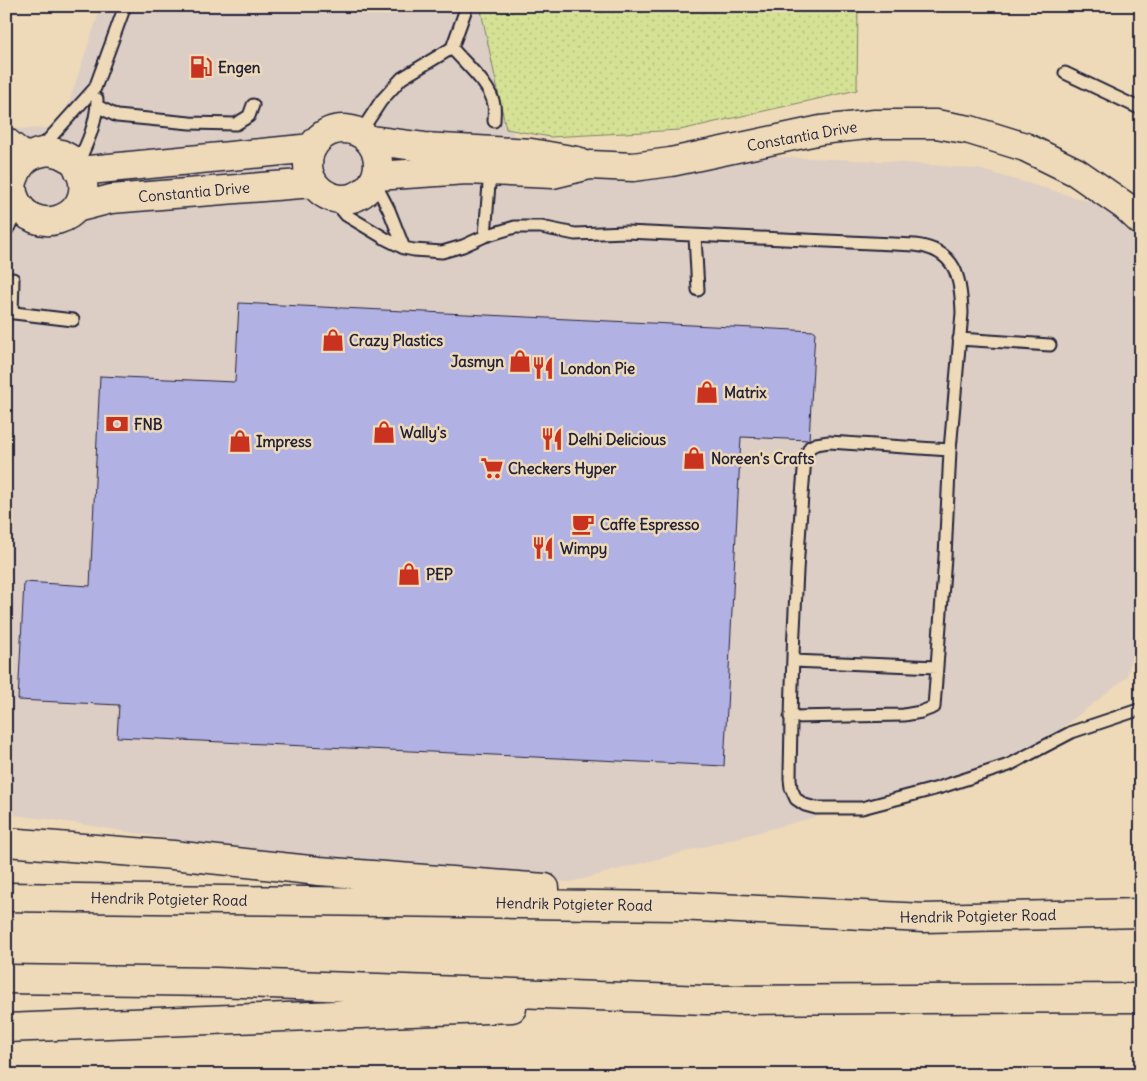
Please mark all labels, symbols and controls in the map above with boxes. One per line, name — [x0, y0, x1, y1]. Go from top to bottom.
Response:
fuel station icon: Engen — [188, 54, 214, 80]
place label: Engen — [218, 58, 261, 78]
street label: Constantia Drive — [745, 117, 859, 155]
street label: Constantia Drive — [137, 178, 251, 206]
shop icon: Crazy Plastics — [320, 327, 346, 353]
place label: Crazy Plastics — [349, 331, 443, 351]
shop icon: Jasmyn — [507, 348, 533, 374]
place label: Jasmyn — [451, 352, 504, 372]
restaurant icon: London Pie — [530, 355, 556, 381]
place label: London Pie — [560, 359, 635, 378]
shop icon: Matrix — [694, 379, 720, 405]
place label: Matrix — [724, 383, 767, 402]
bank icon: FNB — [104, 411, 130, 437]
place label: FNB — [134, 415, 163, 434]
shop icon: Wally's — [371, 419, 397, 445]
place label: Wally's — [400, 423, 447, 443]
restaurant icon: Delhi Delicious — [539, 426, 565, 452]
shop icon: Impress — [227, 428, 253, 454]
place label: Delhi Delicious — [568, 430, 666, 449]
place label: Impress — [256, 432, 312, 452]
shop icon: Noreen's Crafts — [681, 445, 707, 471]
place label: Noreen's Crafts — [711, 449, 814, 468]
supermarket icon: Checkers Hyper — [479, 455, 505, 481]
place label: Checkers Hyper — [508, 459, 617, 479]
cafe icon: Caffe Espresso — [570, 511, 596, 537]
place label: Caffe Espresso — [600, 515, 700, 535]
restaurant icon: Wimpy — [530, 535, 556, 561]
place label: Wimpy — [560, 539, 607, 559]
shop icon: PEP — [396, 561, 422, 587]
place label: PEP — [426, 565, 453, 584]
street label: Hendrik Potgieter Road — [90, 888, 248, 910]
street label: Hendrik Potgieter Road — [495, 893, 653, 915]
street label: Hendrik Potgieter Road — [899, 905, 1057, 927]

